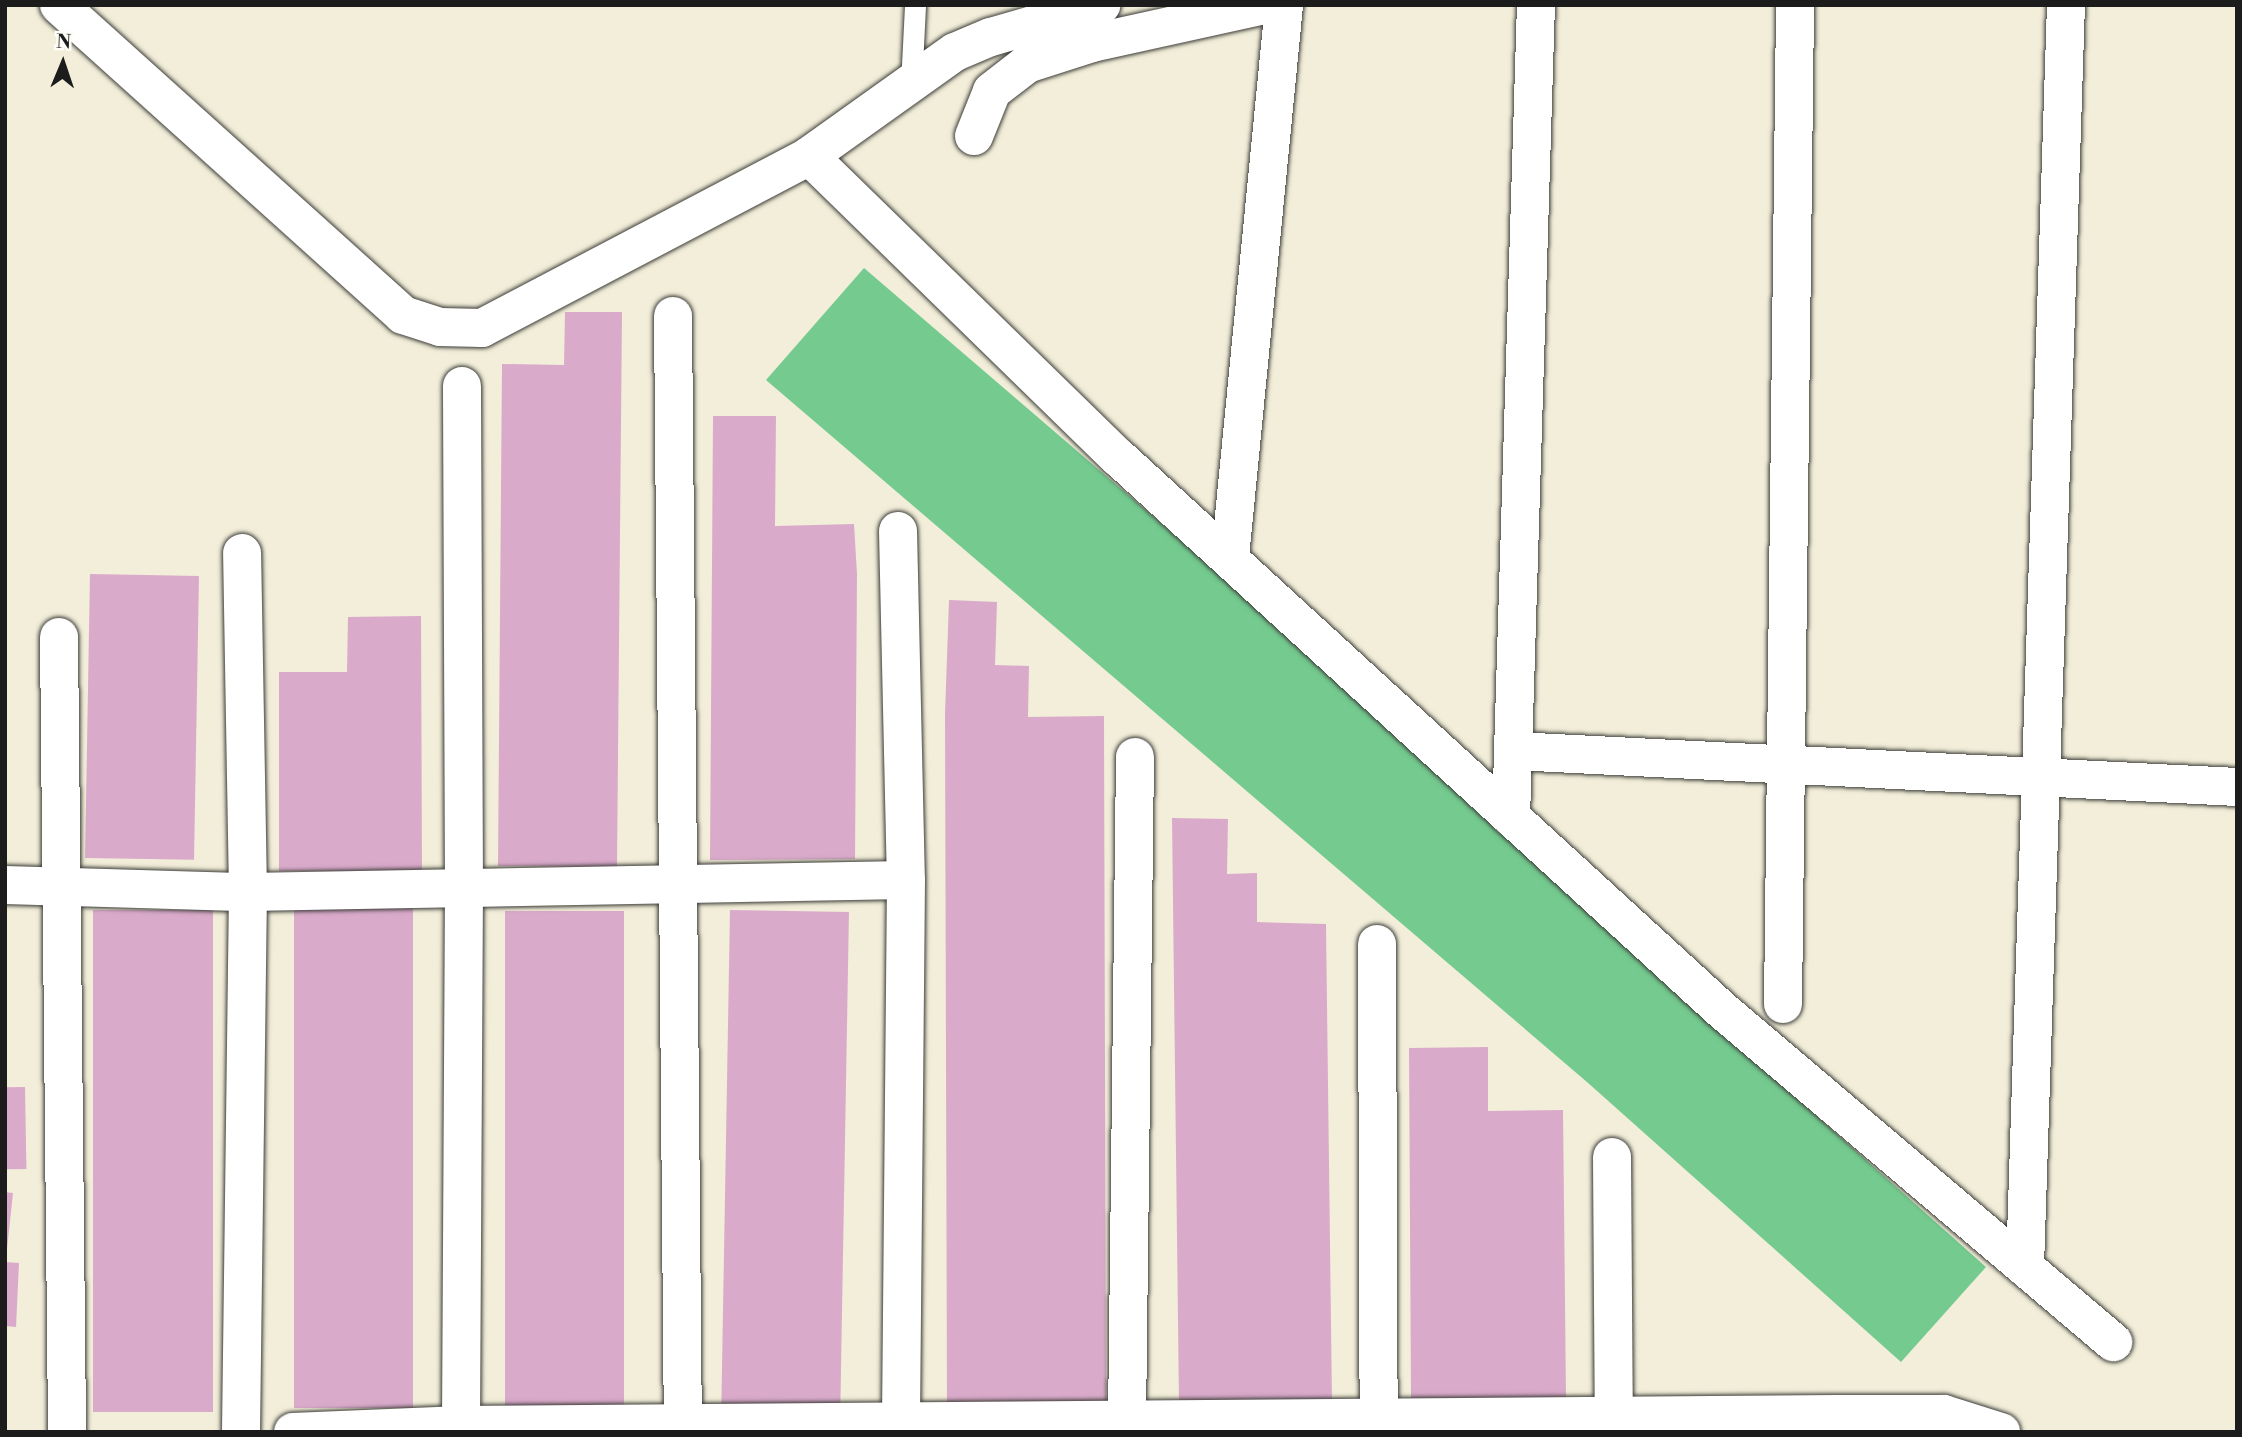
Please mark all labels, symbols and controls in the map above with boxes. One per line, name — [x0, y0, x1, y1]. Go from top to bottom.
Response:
north arrow — [28, 28, 98, 98]
text: N — [56, 30, 72, 54]

